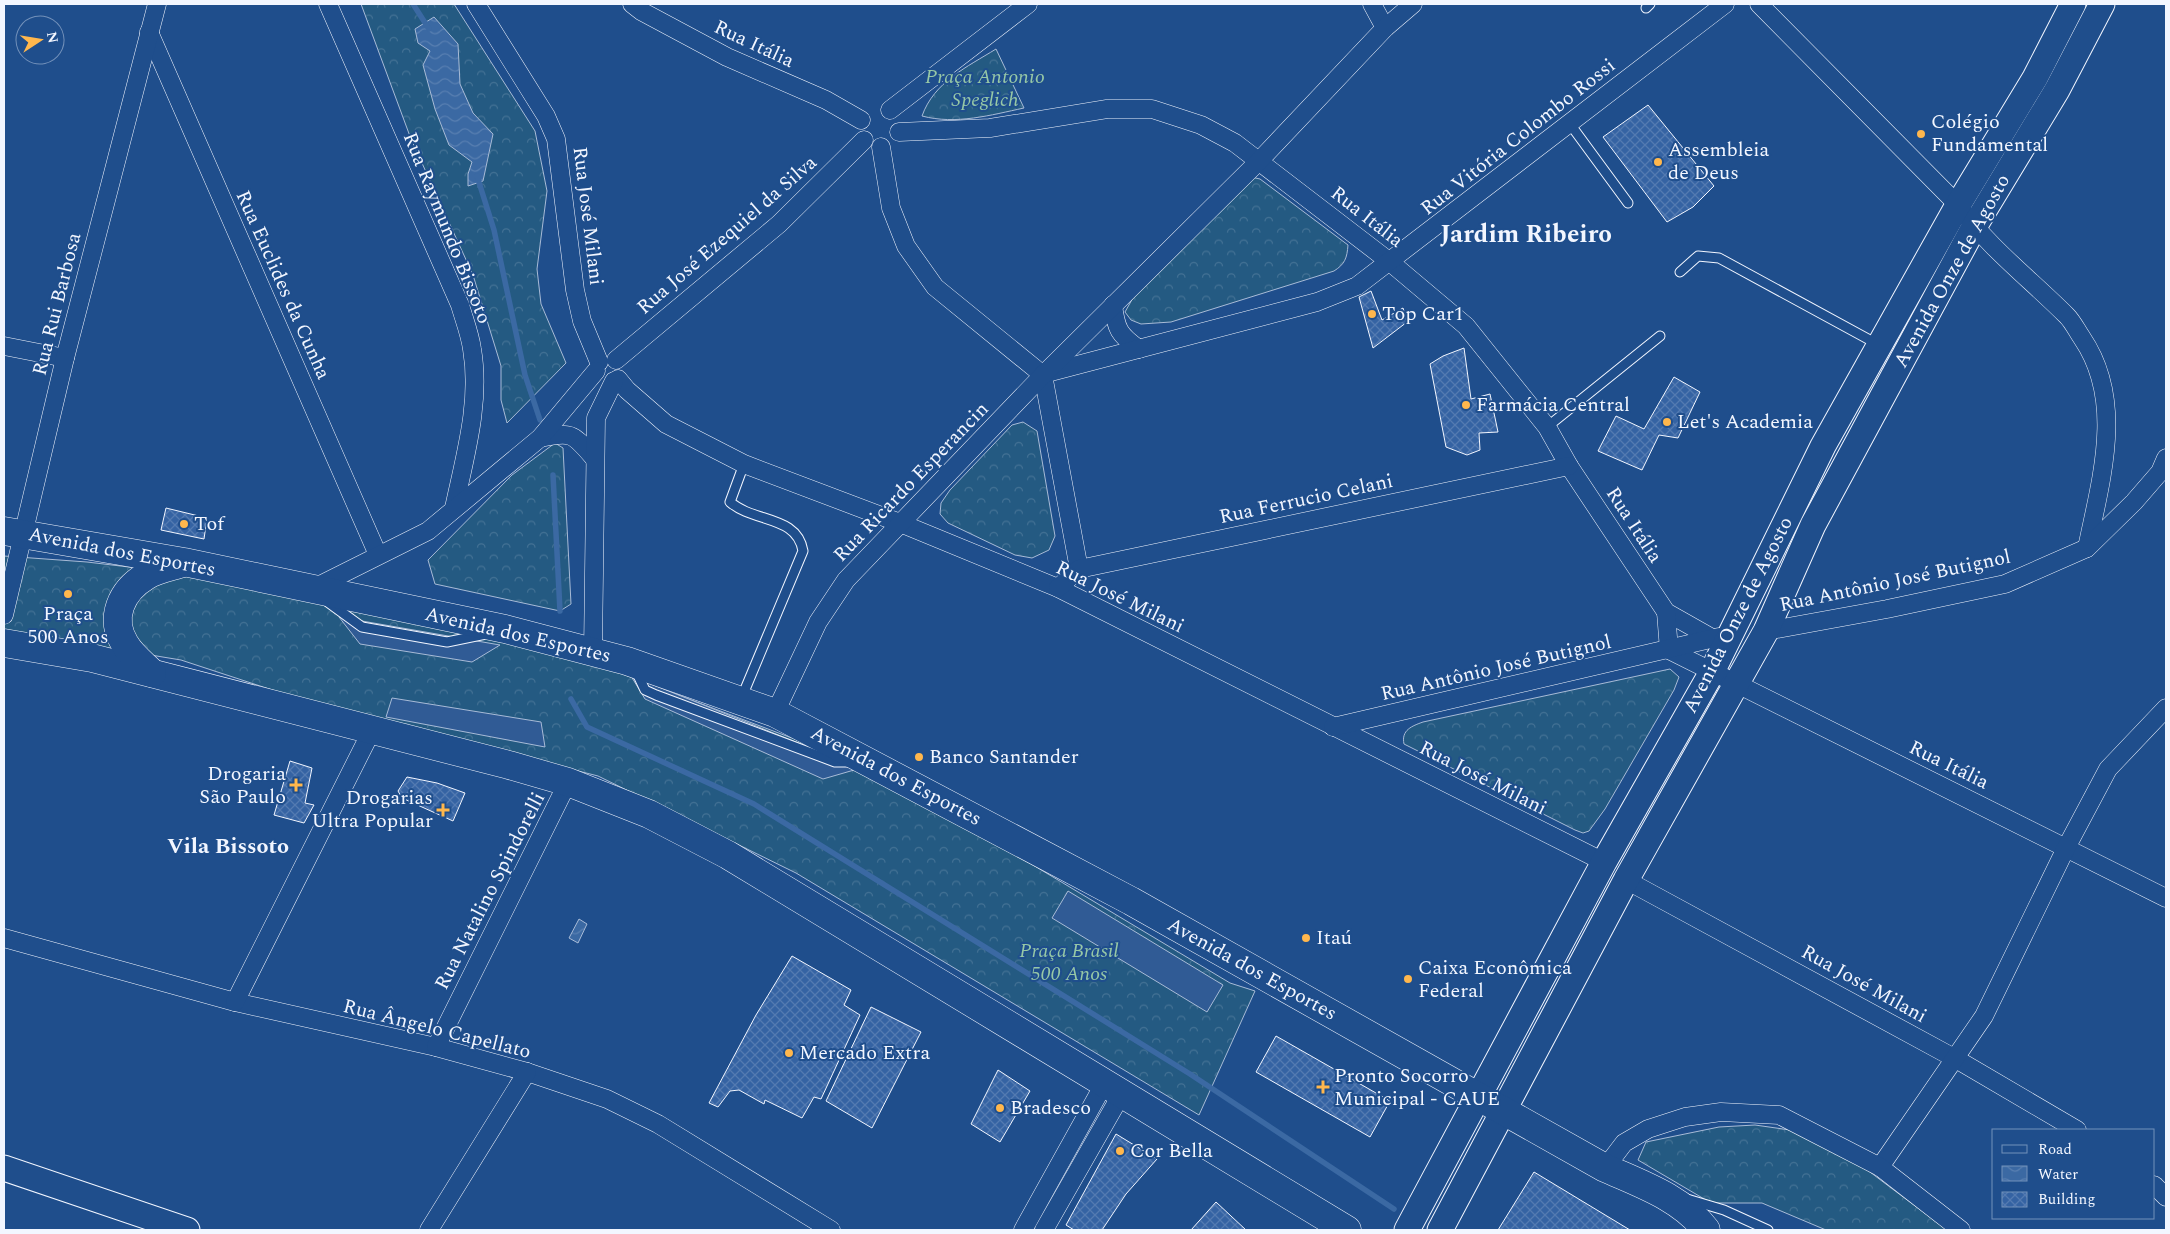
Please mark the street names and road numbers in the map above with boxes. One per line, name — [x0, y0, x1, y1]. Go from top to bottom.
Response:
street label: Rua Itália — [709, 12, 799, 76]
street label: Rua Vitória Colombo Rossi — [1414, 51, 1622, 223]
street label: Rua Raymundo Bissoto — [395, 128, 499, 328]
street label: Rua José Milani — [565, 145, 611, 287]
street label: Rua José Ezequiel da Silva — [630, 148, 824, 322]
street label: Avenida Onze de Agosto — [1886, 169, 2018, 373]
street label: Rua Itália — [1324, 179, 1410, 255]
street label: Rua Euclides da Cunha — [228, 186, 338, 385]
street label: Rua Rui Barbosa — [25, 229, 89, 379]
street label: Rua Ricardo Esperancin — [826, 395, 996, 569]
street label: Rua Ferrucio Celani — [1216, 466, 1396, 532]
street label: Rua Itália — [1598, 481, 1670, 569]
street label: Avenida Onze de Agosto — [1675, 511, 1801, 719]
street label: Avenida dos Esportes — [26, 519, 218, 585]
street label: Rua Antônio José Butignol — [1777, 542, 2013, 620]
street label: Rua José Milani — [1051, 553, 1189, 641]
street label: Avenida dos Esportes — [422, 599, 614, 671]
street label: Rua Antônio José Butignol — [1378, 627, 1614, 709]
street label: Avenida dos Esportes — [805, 718, 987, 834]
street label: Rua José Milani — [1414, 733, 1552, 823]
street label: Rua Itália — [1904, 733, 1994, 797]
street label: Rua Natalino Spindorelli — [427, 787, 553, 995]
street label: Avenida dos Esportes — [1162, 910, 1342, 1028]
street label: Rua José Milani — [1796, 937, 1932, 1031]
street label: Rua Ângelo Capellato — [340, 991, 534, 1067]

